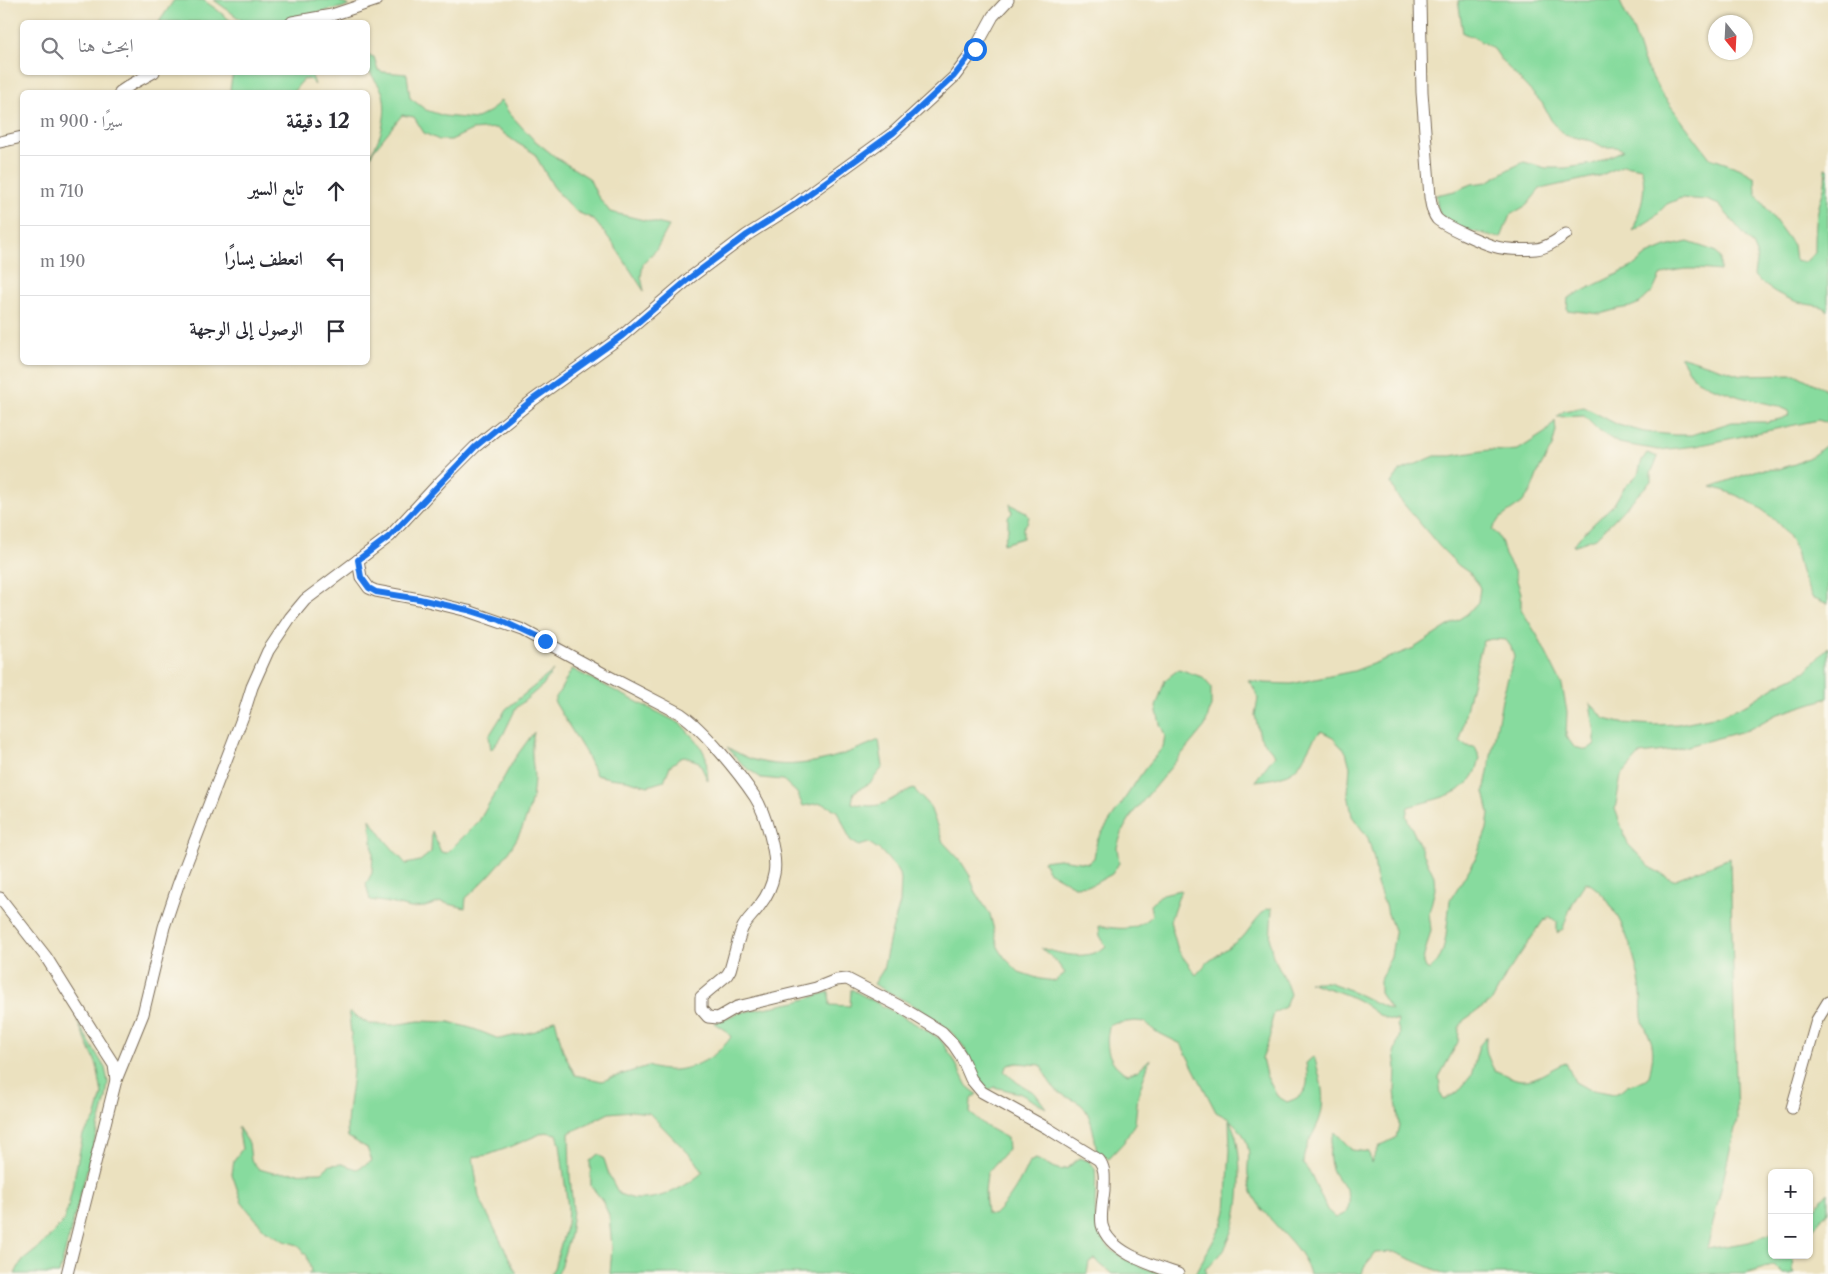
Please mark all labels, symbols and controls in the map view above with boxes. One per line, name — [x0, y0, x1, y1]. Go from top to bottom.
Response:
north arrow — [1708, 15, 1753, 60]
search box — [20, 20, 370, 75]
icon: search — [38, 34, 66, 62]
text: ابحث هنا — [78, 34, 134, 57]
route start — [964, 38, 987, 61]
text: 12 دقيقة — [286, 108, 350, 133]
text: سيرًا · 900 m — [40, 111, 123, 131]
text: تابع السير — [249, 177, 303, 200]
icon: ahead — [322, 177, 350, 205]
text: 710 m — [40, 181, 84, 201]
text: انعطف يسارًا — [224, 247, 303, 270]
icon: left — [322, 247, 350, 275]
text: 190 m — [40, 251, 85, 271]
text: الوصول إلى الوجهة — [189, 317, 303, 340]
icon: arrive — [322, 317, 350, 345]
route end — [534, 630, 557, 653]
map controls — [1768, 1169, 1813, 1259]
button: + — [1768, 1169, 1813, 1214]
button: − — [1768, 1214, 1813, 1259]

